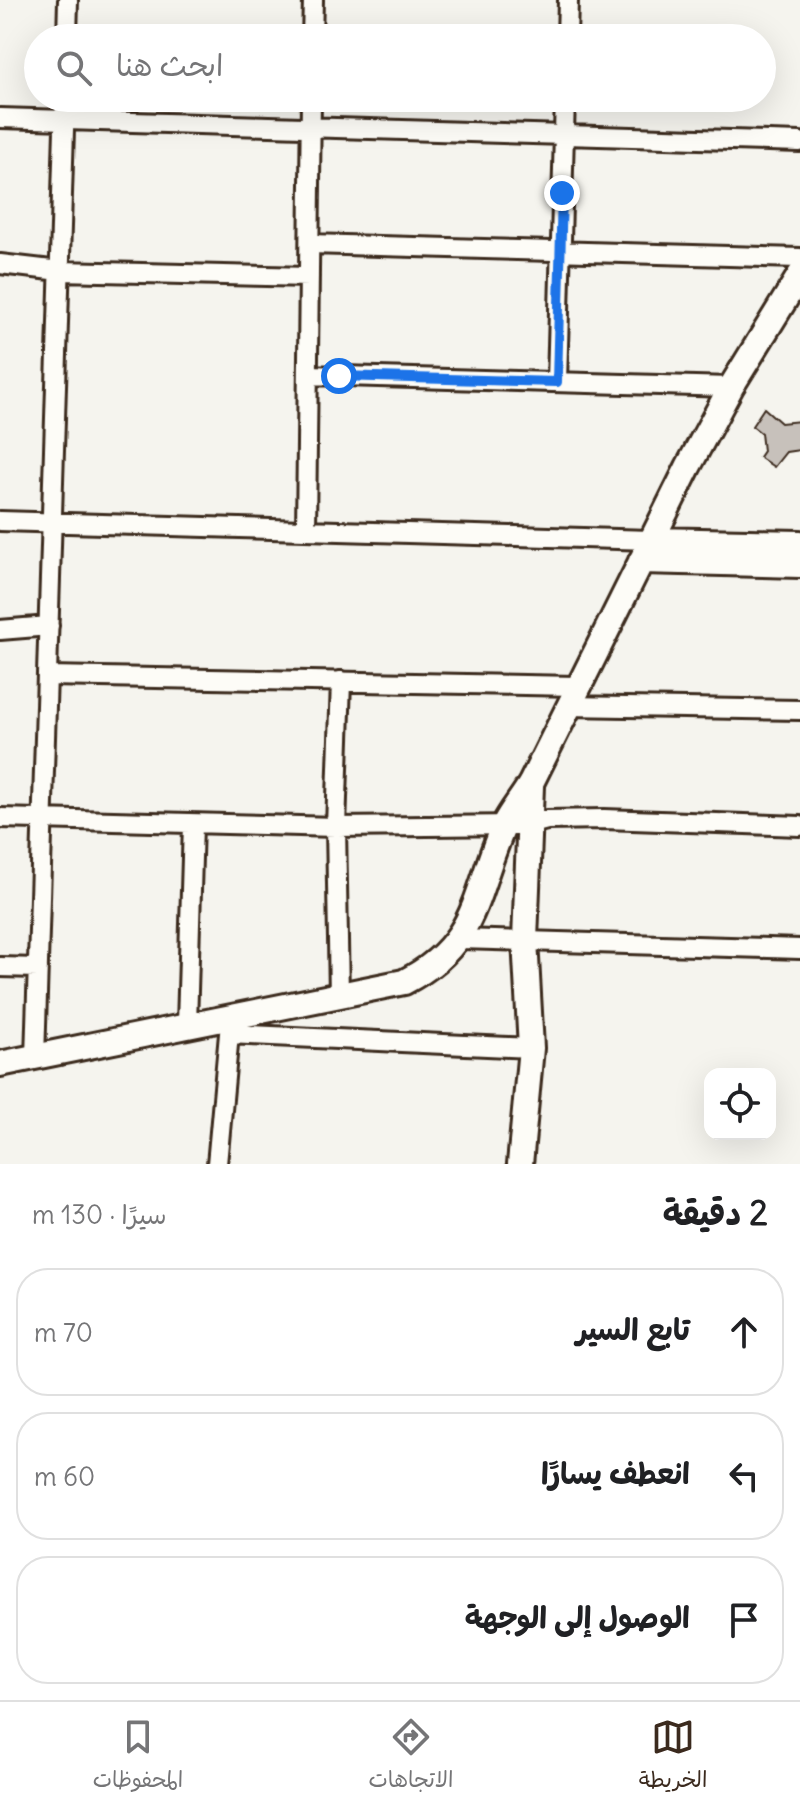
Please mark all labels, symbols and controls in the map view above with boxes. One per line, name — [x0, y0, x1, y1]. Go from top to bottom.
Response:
search box — [24, 24, 776, 112]
icon: search — [52, 46, 96, 90]
text: ابحث هنا — [116, 46, 223, 84]
route end — [544, 175, 580, 211]
route start — [321, 358, 357, 394]
map controls — [704, 1068, 776, 1140]
button: locate — [704, 1068, 776, 1140]
text: 2 دقيقة — [663, 1191, 768, 1234]
text: سيرًا · 130 m — [32, 1198, 167, 1231]
text: تابع السير — [576, 1310, 690, 1348]
icon: ahead — [722, 1310, 766, 1354]
text: 70 m — [34, 1316, 93, 1349]
text: انعطف يسارًا — [541, 1454, 690, 1492]
icon: left — [722, 1454, 766, 1498]
text: 60 m — [34, 1460, 95, 1493]
text: الوصول إلى الوجهة — [465, 1598, 690, 1636]
icon: arrive — [722, 1598, 766, 1642]
tab: المحفوظات — [93, 1715, 183, 1799]
tab: الاتجاهات — [369, 1715, 453, 1799]
tab: الخريطة — [639, 1715, 707, 1799]

